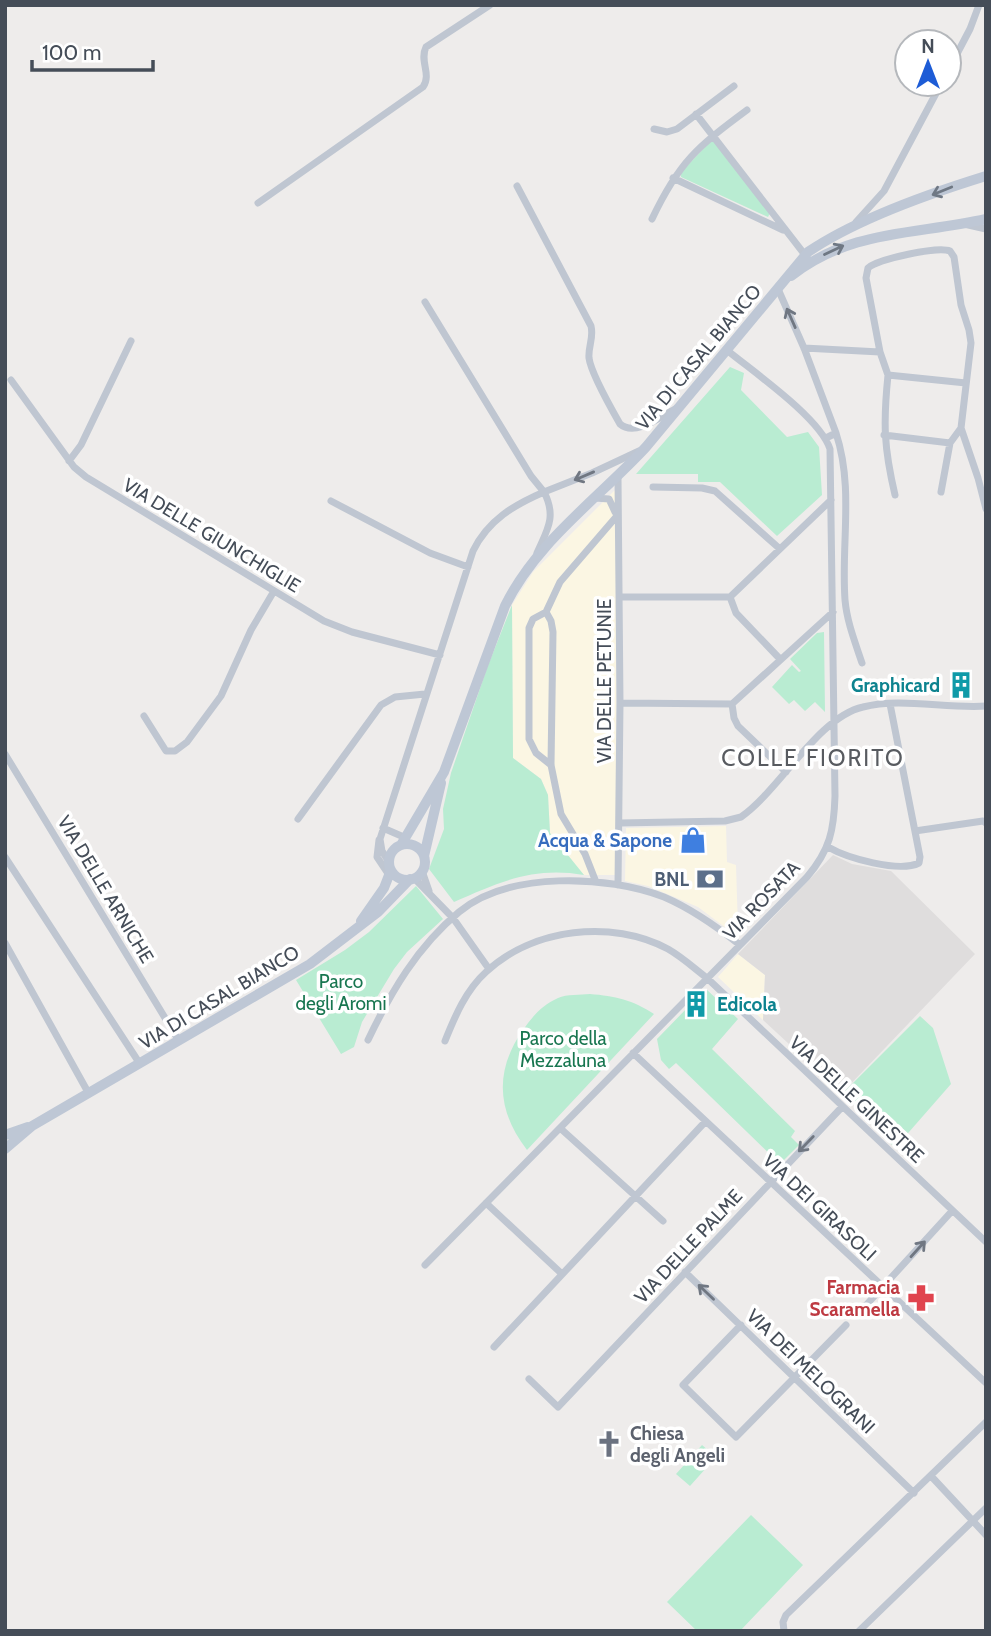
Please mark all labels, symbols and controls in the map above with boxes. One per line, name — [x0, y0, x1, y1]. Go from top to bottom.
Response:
scale bar — [32, 28, 152, 72]
north arrow — [893, 28, 963, 98]
text: N — [921, 35, 935, 58]
text: 100 m — [42, 40, 101, 65]
one-way arrow — [932, 186, 954, 199]
one-way arrow — [823, 243, 844, 256]
street label: VIA DI CASAL BIANCO — [631, 280, 766, 435]
one-way arrow — [784, 308, 797, 329]
one-way arrow — [574, 470, 595, 483]
street label: VIA DELLE GIUNCHIGLIE — [119, 473, 305, 598]
street label: VIA DELLE PETUNIE — [593, 599, 616, 763]
building icon: Graphicard — [946, 670, 976, 700]
place label: Graphicard — [851, 674, 940, 697]
district label: COLLE FIORITO — [721, 744, 905, 772]
street label: VIA DELLE ARNICHE — [53, 811, 159, 967]
shop icon: Acqua & Sapone — [678, 825, 708, 855]
place label: Acqua & Sapone — [538, 829, 672, 852]
street label: VIA ROSATA — [718, 856, 805, 945]
bank icon: BNL — [695, 864, 725, 894]
place label: BNL — [654, 868, 689, 891]
street label: VIA DI CASAL BIANCO — [135, 941, 303, 1054]
park label: Parco degli Aromi — [295, 970, 387, 1015]
building icon: Edicola — [681, 989, 711, 1019]
place label: Edicola — [717, 993, 777, 1016]
park label: Parco della Mezzaluna — [519, 1027, 607, 1072]
street label: VIA DELLE GINESTRE — [785, 1031, 929, 1168]
one-way arrow — [797, 1136, 814, 1153]
street label: VIA DEI GIRASOLI — [758, 1149, 881, 1266]
street label: VIA DELLE PALME — [630, 1184, 747, 1308]
one-way arrow — [910, 1240, 926, 1258]
place label: Farmacia Scaramella — [810, 1276, 901, 1321]
pharmacy icon: Farmacia Scaramella — [906, 1283, 936, 1313]
one-way arrow — [697, 1284, 715, 1300]
street label: VIA DEI MELOGRANI — [742, 1304, 880, 1439]
place label: Chiesa degli Angeli — [630, 1422, 725, 1467]
church icon: Chiesa degli Angeli — [594, 1429, 624, 1459]

